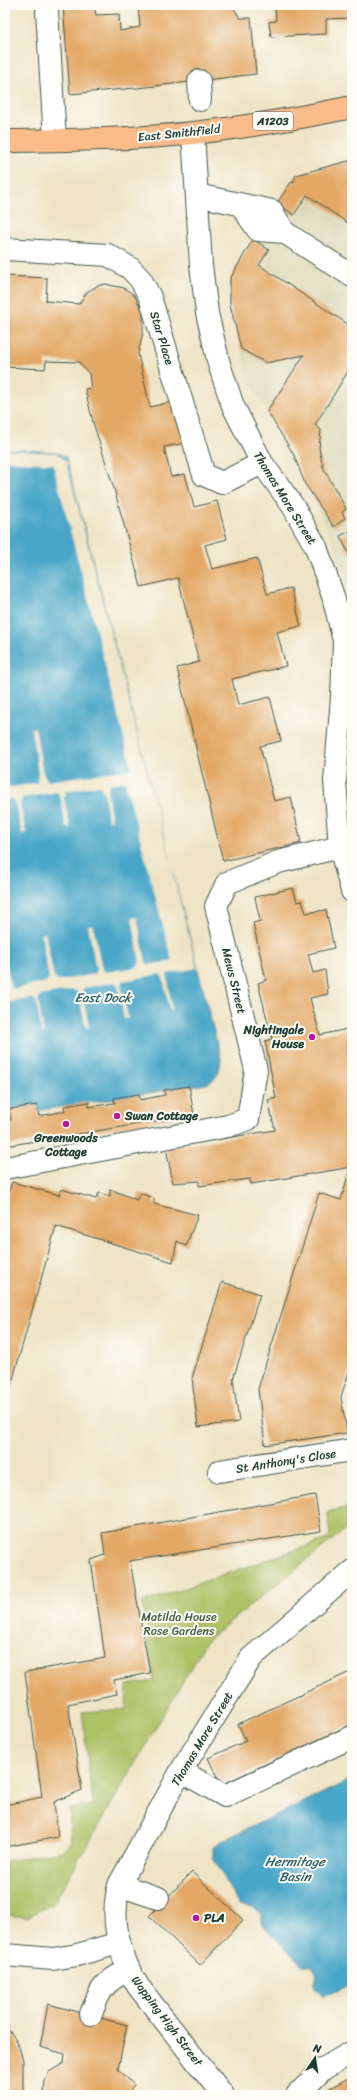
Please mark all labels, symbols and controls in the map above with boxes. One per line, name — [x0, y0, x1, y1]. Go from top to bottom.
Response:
road number: A1203 — [253, 112, 293, 130]
street label: East Smithfield — [137, 118, 223, 148]
street label: Star Place — [143, 308, 181, 368]
street label: Thomas More Street — [247, 447, 323, 549]
street label: Mews Street — [215, 945, 253, 1017]
water label: East Dock — [75, 986, 133, 1009]
place label: Nightingale House — [243, 1019, 305, 1055]
marker: Nightingale House — [307, 1032, 317, 1042]
place label: Swan Cottage — [124, 1105, 199, 1127]
marker: Swan Cottage — [112, 1111, 122, 1121]
marker: Greenwoods Cottage — [61, 1119, 71, 1129]
place label: Greenwoods Cottage — [33, 1127, 98, 1163]
street label: St Anthony's Close — [234, 1442, 338, 1480]
park label: Matilda House Rose Gardens — [141, 1606, 217, 1642]
street label: Thomas More Street — [165, 1687, 239, 1791]
water label: Hermitage Basin — [265, 1850, 326, 1888]
place label: PLA — [204, 1907, 225, 1929]
marker: PLA — [191, 1913, 201, 1923]
street label: Wapping High Street — [125, 1971, 209, 2072]
north arrow — [295, 2038, 335, 2078]
text: N — [310, 2038, 323, 2059]

